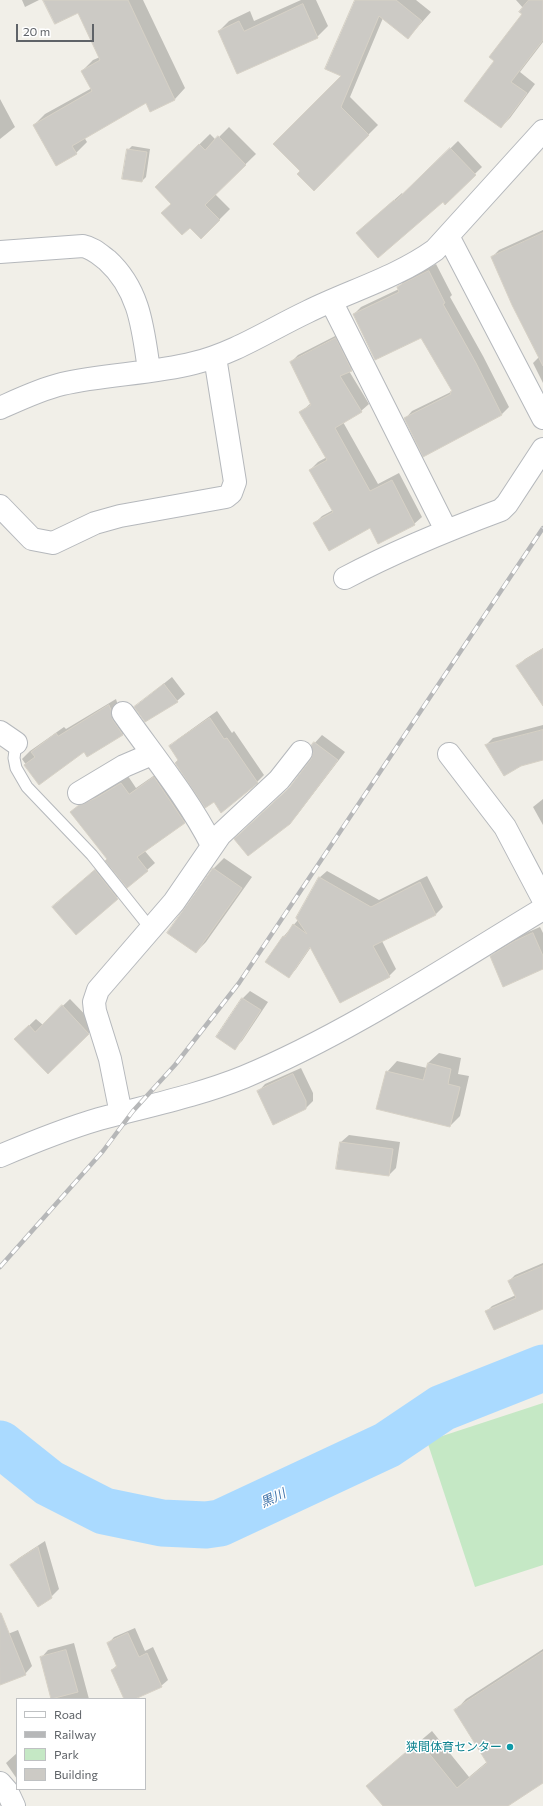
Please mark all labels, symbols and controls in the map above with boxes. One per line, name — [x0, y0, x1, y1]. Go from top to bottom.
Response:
scale bar — [18, 16, 96, 42]
text: 20 m — [23, 24, 50, 38]
water label: 黒川 — [258, 1485, 288, 1511]
legend — [16, 1698, 146, 1790]
text: Road — [54, 1707, 82, 1721]
text: Railway — [54, 1727, 96, 1741]
place label: 狭間体育センター — [406, 1740, 502, 1754]
marker: 狭間体育センター — [505, 1742, 515, 1752]
text: Park — [54, 1747, 79, 1761]
text: Building — [54, 1767, 98, 1781]

